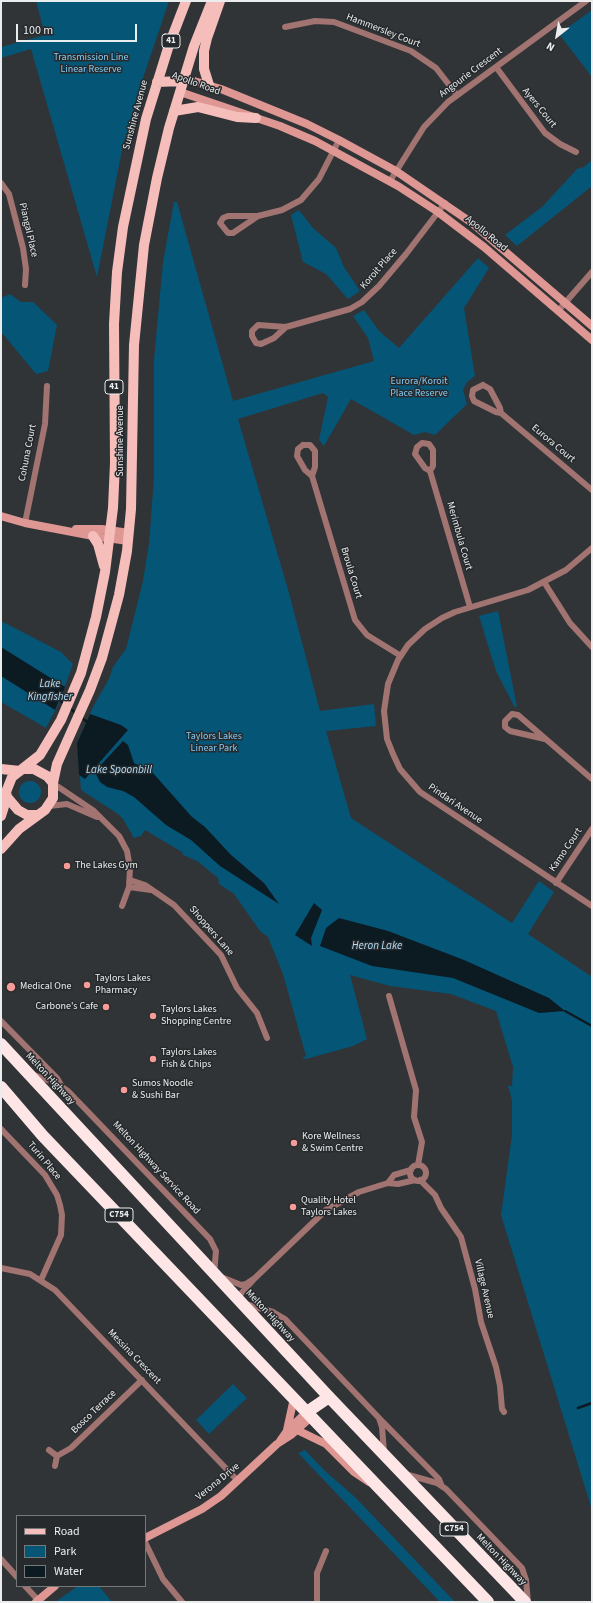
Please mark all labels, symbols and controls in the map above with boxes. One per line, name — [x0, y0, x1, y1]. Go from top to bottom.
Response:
street label: Hammersley Court — [344, 11, 422, 51]
scale bar — [18, 16, 139, 42]
north arrow — [537, 16, 577, 56]
text: 100 m — [23, 22, 53, 39]
road number: 41 — [162, 34, 180, 48]
text: N — [544, 38, 558, 55]
street label: Angourie Crescent — [437, 45, 505, 101]
park label: Transmission Line Linear Reserve — [53, 52, 129, 76]
street label: Apollo Road — [170, 70, 222, 98]
street label: Sunshine Avenue — [121, 79, 151, 151]
street label: Ayers Court — [519, 86, 559, 130]
street label: Piangal Place — [16, 202, 40, 258]
street label: Apollo Road — [463, 213, 509, 255]
street label: Koroit Place — [358, 246, 400, 292]
park label: Eurora/Koroit Place Reserve — [390, 376, 448, 400]
road number: 41 — [105, 380, 123, 394]
street label: Sunshine Avenue — [115, 405, 127, 477]
street label: Eurora Court — [529, 422, 577, 466]
street label: Cohuna Court — [17, 423, 39, 483]
street label: Merimbula Court — [444, 500, 474, 572]
street label: Broula Court — [337, 546, 365, 600]
water label: Lake Kingfisher — [27, 678, 73, 704]
park label: Taylors Lakes Linear Park — [186, 731, 242, 754]
water label: Lake Spoonbill — [86, 764, 152, 778]
street label: Pindari Avenue — [426, 781, 484, 827]
street label: Kamo Court — [547, 826, 585, 874]
place label: The Lakes Gym — [75, 860, 138, 872]
marker: The Lakes Gym — [62, 861, 72, 871]
street label: Shoppers Lane — [186, 904, 236, 958]
water label: Heron Lake — [352, 940, 402, 954]
place label: Taylors Lakes Pharmacy — [95, 973, 151, 996]
marker: Taylors Lakes Pharmacy — [82, 980, 92, 990]
marker: Medical One — [5, 981, 17, 993]
place label: Medical One — [20, 981, 71, 993]
place label: Carbone's Cafe — [35, 1001, 98, 1013]
marker: Carbone's Cafe — [101, 1002, 111, 1012]
place label: Taylors Lakes Shopping Centre — [161, 1004, 231, 1028]
marker: Taylors Lakes Shopping Centre — [148, 1011, 158, 1021]
place label: Taylors Lakes Fish & Chips — [161, 1047, 217, 1070]
street label: Melton Highway — [23, 1050, 77, 1108]
marker: Taylors Lakes Fish & Chips — [148, 1054, 158, 1064]
place label: Sumos Noodle & Sushi Bar — [132, 1078, 193, 1102]
marker: Sumos Noodle & Sushi Bar — [119, 1085, 129, 1095]
street label: Melton Highway Service Road — [110, 1119, 202, 1217]
place label: Kore Wellness & Swim Centre — [302, 1131, 363, 1154]
marker: Kore Wellness & Swim Centre — [289, 1138, 299, 1148]
street label: Turin Place — [25, 1139, 63, 1183]
place label: Quality Hotel Taylors Lakes — [301, 1195, 357, 1218]
marker: Quality Hotel Taylors Lakes — [288, 1202, 298, 1212]
road number: C754 — [105, 1208, 133, 1222]
street label: Village Avenue — [471, 1258, 497, 1320]
street label: Melton Highway — [243, 1287, 297, 1345]
street label: Messina Crescent — [105, 1327, 163, 1387]
street label: Bosco Terrace — [69, 1388, 119, 1436]
street label: Verona Drive — [194, 1461, 242, 1503]
legend — [16, 1515, 146, 1587]
road number: C754 — [440, 1522, 468, 1536]
text: Road — [54, 1523, 80, 1540]
street label: Melton Highway — [473, 1532, 529, 1588]
text: Park — [54, 1543, 76, 1560]
text: Water — [54, 1563, 83, 1580]

